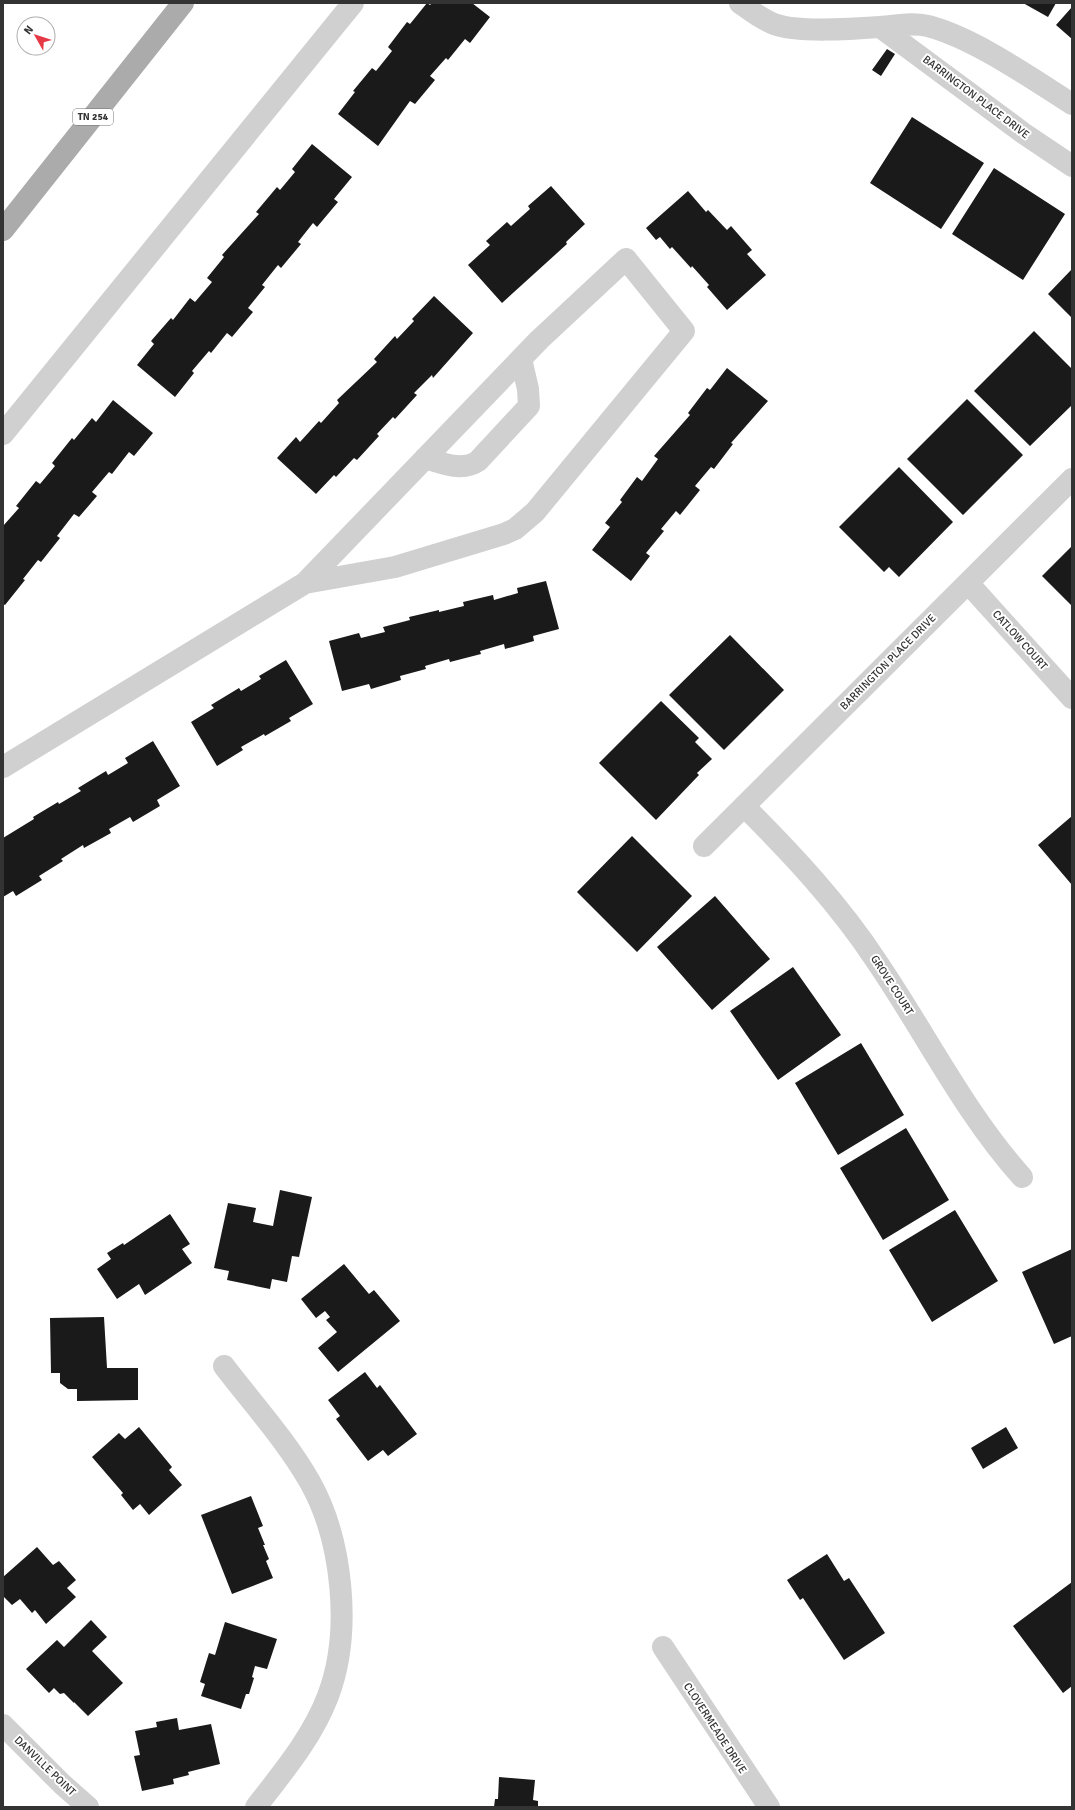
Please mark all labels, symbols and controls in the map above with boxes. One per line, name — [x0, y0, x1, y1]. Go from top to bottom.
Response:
north arrow — [16, 16, 56, 56]
text: N — [21, 23, 36, 37]
street label: BARRINGTON PLACE DRIVE — [920, 53, 1032, 141]
road number: TN 254 — [73, 109, 113, 125]
street label: CATLOW COURT — [990, 608, 1051, 673]
street label: BARRINGTON PLACE DRIVE — [837, 611, 939, 713]
street label: GROVE COURT — [868, 953, 916, 1018]
street label: CLOVERMEADE DRIVE — [681, 1680, 749, 1776]
street label: DANVILLE POINT — [12, 1733, 79, 1799]

